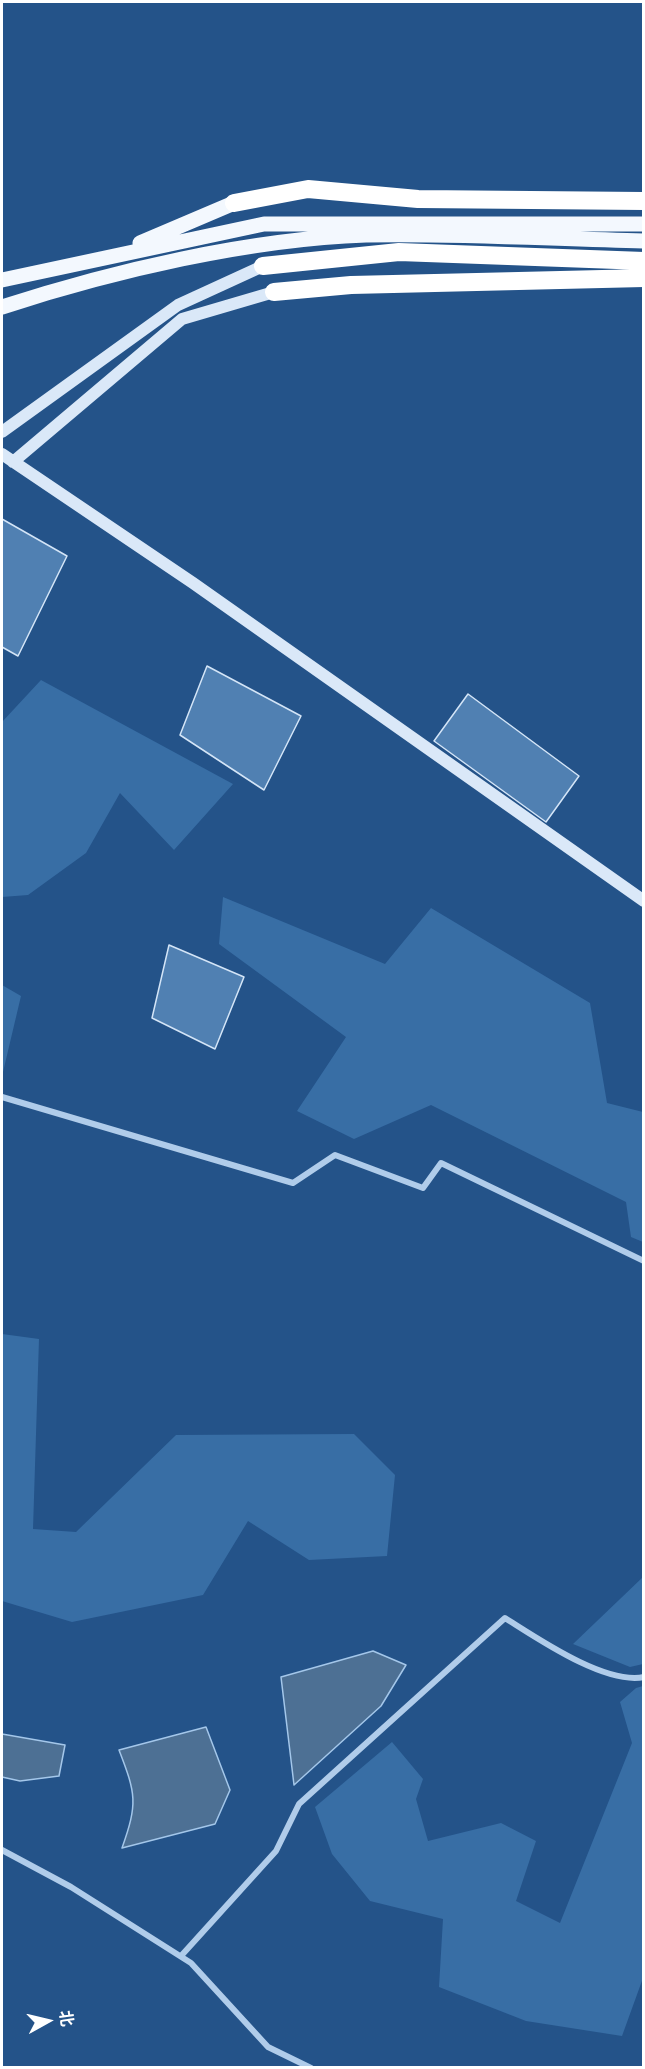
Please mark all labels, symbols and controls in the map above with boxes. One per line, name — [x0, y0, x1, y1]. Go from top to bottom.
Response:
north arrow — [18, 1991, 78, 2051]
text: 北 — [56, 2009, 77, 2028]

